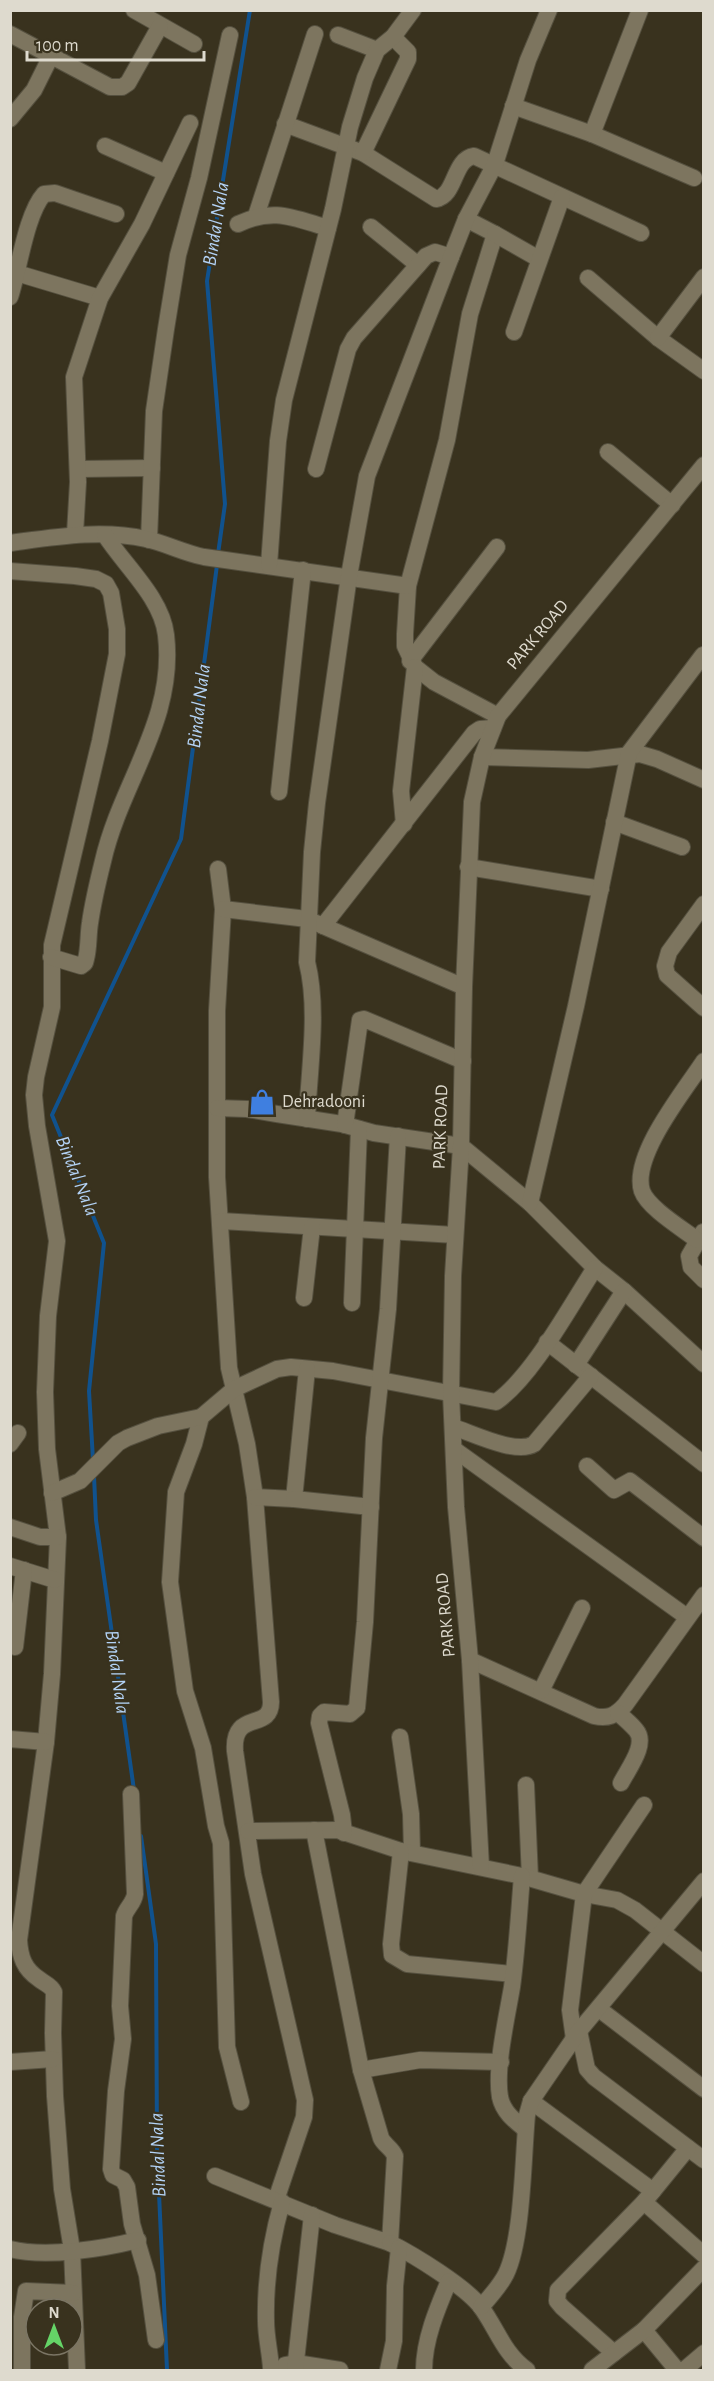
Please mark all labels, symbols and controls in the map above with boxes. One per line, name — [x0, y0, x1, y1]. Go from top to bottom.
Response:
scale bar — [27, 24, 204, 62]
text: 100 m — [36, 37, 79, 55]
water label: Bindal Nala — [200, 181, 232, 267]
street label: PARK ROAD — [504, 597, 572, 673]
water label: Bindal Nala — [184, 663, 214, 749]
street label: PARK ROAD — [431, 1084, 451, 1170]
shop icon: Dehradooni — [247, 1087, 277, 1117]
place label: Dehradooni — [282, 1093, 366, 1111]
water label: Bindal Nala — [52, 1133, 102, 1219]
street label: PARK ROAD — [433, 1572, 459, 1658]
water label: Bindal Nala — [101, 1629, 133, 1715]
water label: Bindal Nala — [147, 2112, 169, 2198]
north arrow — [24, 2297, 84, 2357]
text: N — [48, 2305, 60, 2321]

